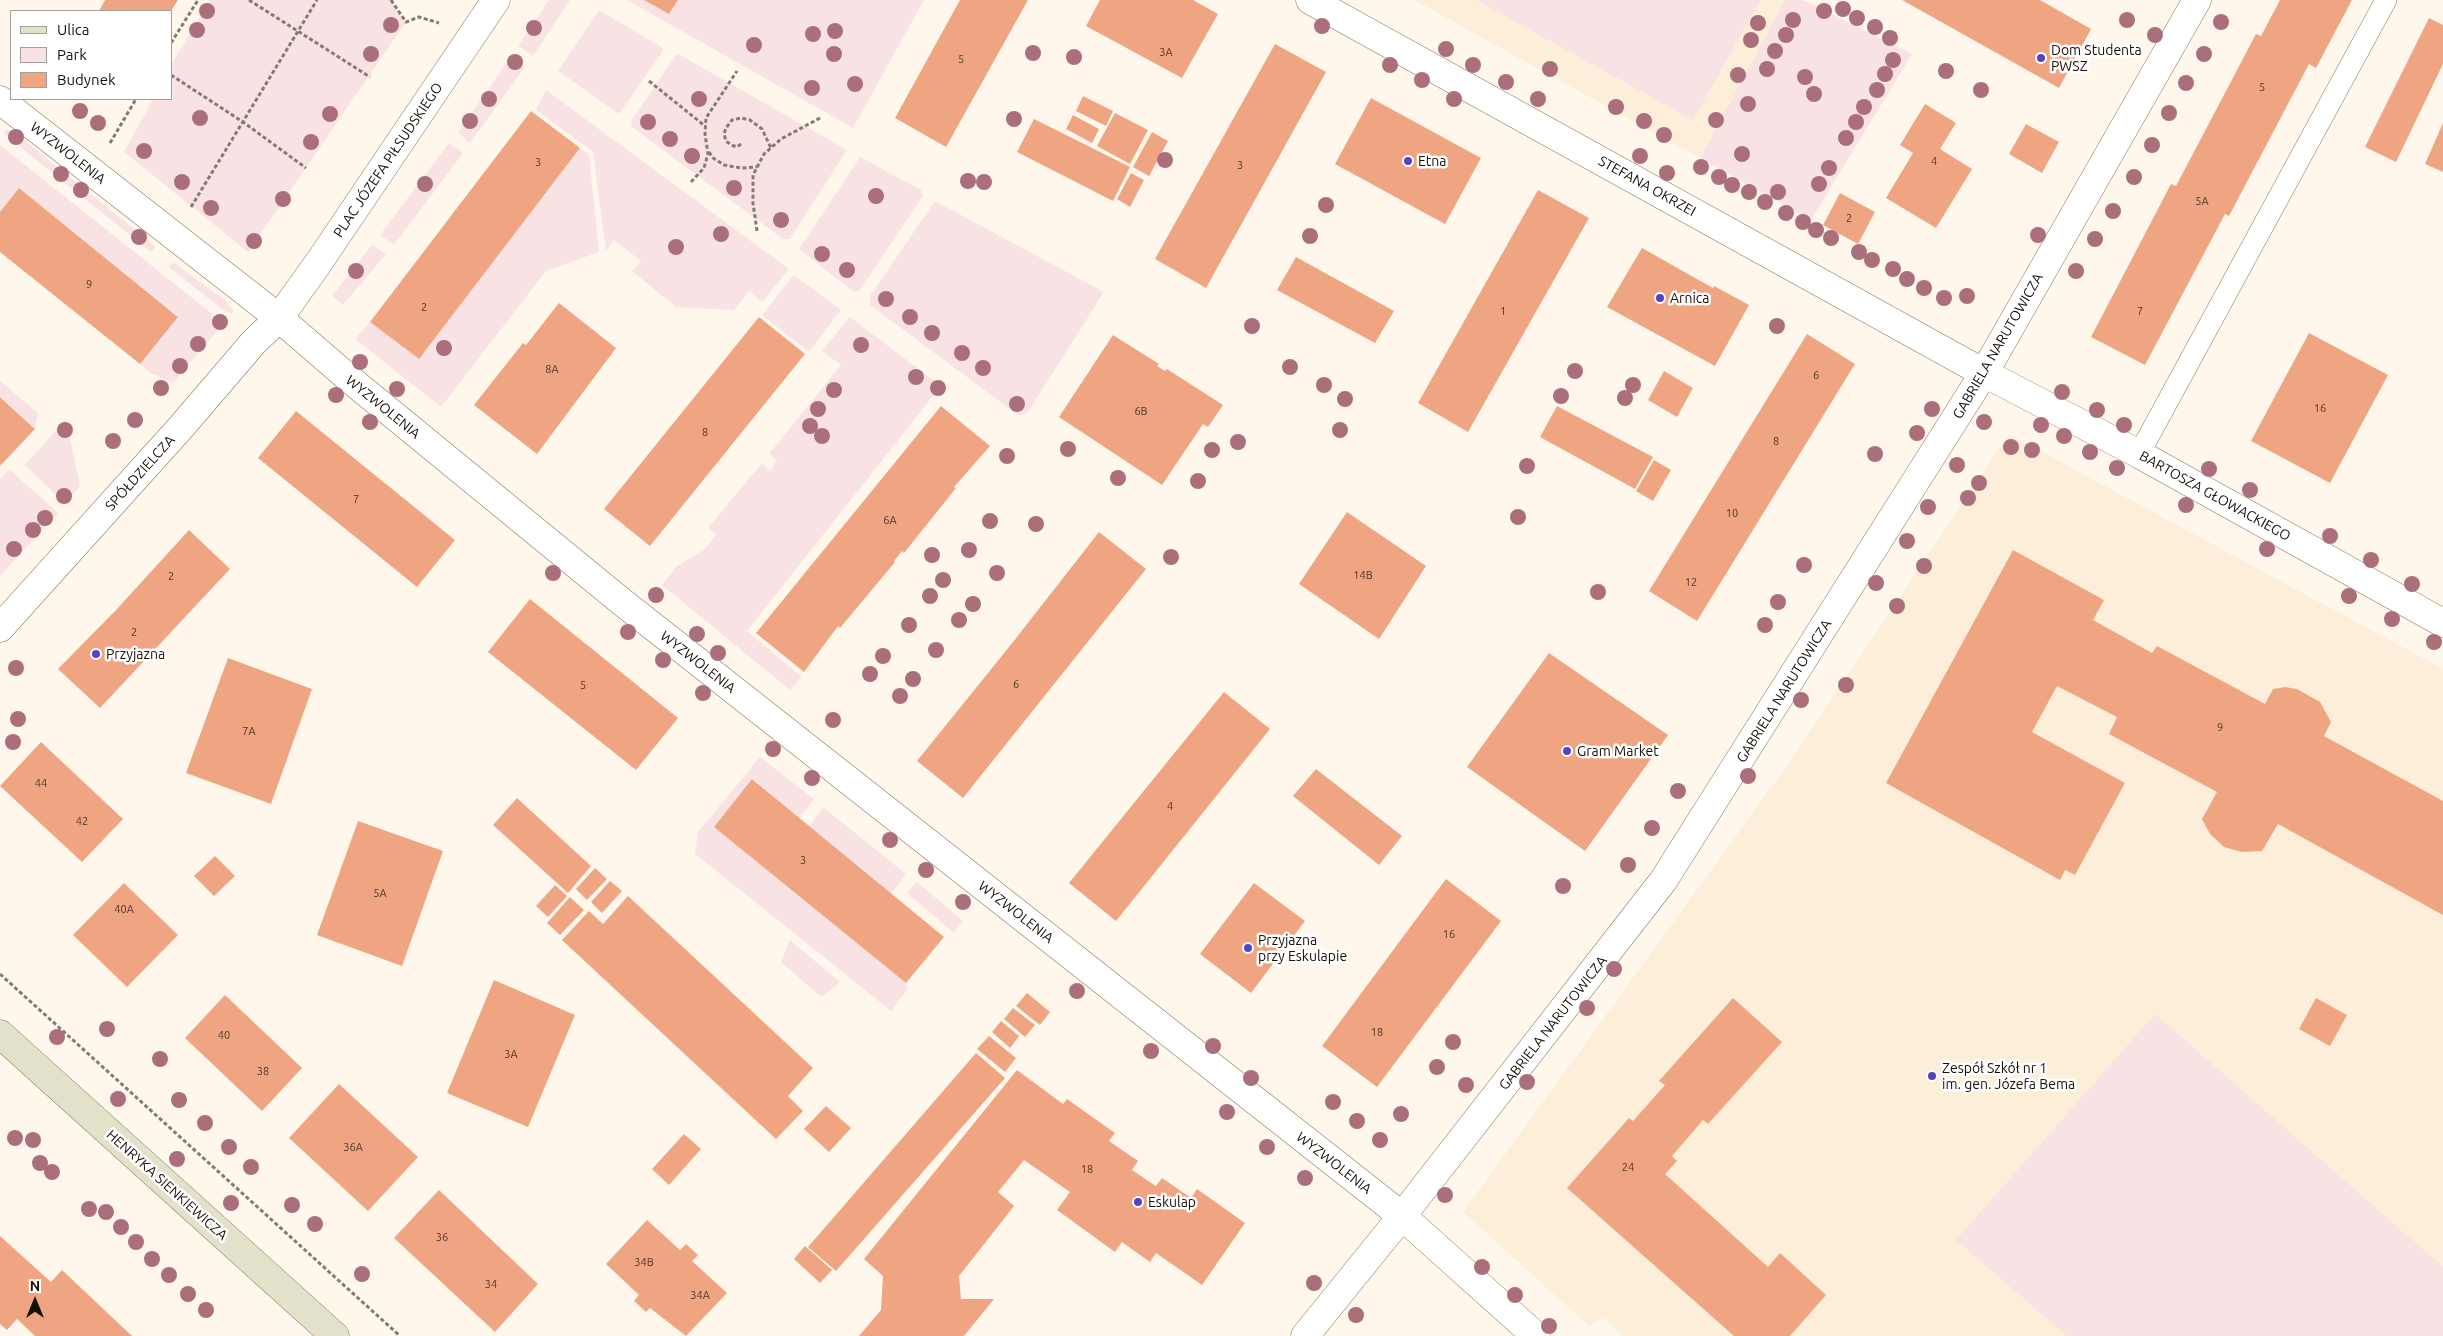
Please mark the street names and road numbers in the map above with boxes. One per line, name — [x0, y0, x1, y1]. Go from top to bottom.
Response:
street label: PLAC JÓZEFA PIŁSUDSKIEGO — [330, 80, 446, 240]
street label: WYZWOLENIA — [27, 118, 109, 188]
street label: STEFANA OKRZEI — [1595, 152, 1699, 220]
street label: GABRIELA NARUTOWICZA — [1949, 270, 2047, 422]
street label: WYZWOLENIA — [342, 372, 424, 442]
street label: SPÓŁDZIELCZA — [102, 432, 178, 514]
street label: BARTOSZA GŁOWACKIEGO — [2137, 447, 2293, 545]
street label: GABRIELA NARUTOWICZA — [1733, 616, 1835, 766]
street label: WYZWOLENIA — [657, 627, 739, 697]
street label: WYZWOLENIA — [975, 877, 1057, 947]
street label: GABRIELA NARUTOWICZA — [1495, 953, 1611, 1093]
street label: HENRYKA SIENKIEWICZA — [103, 1126, 231, 1244]
street label: WYZWOLENIA — [1293, 1128, 1375, 1198]

